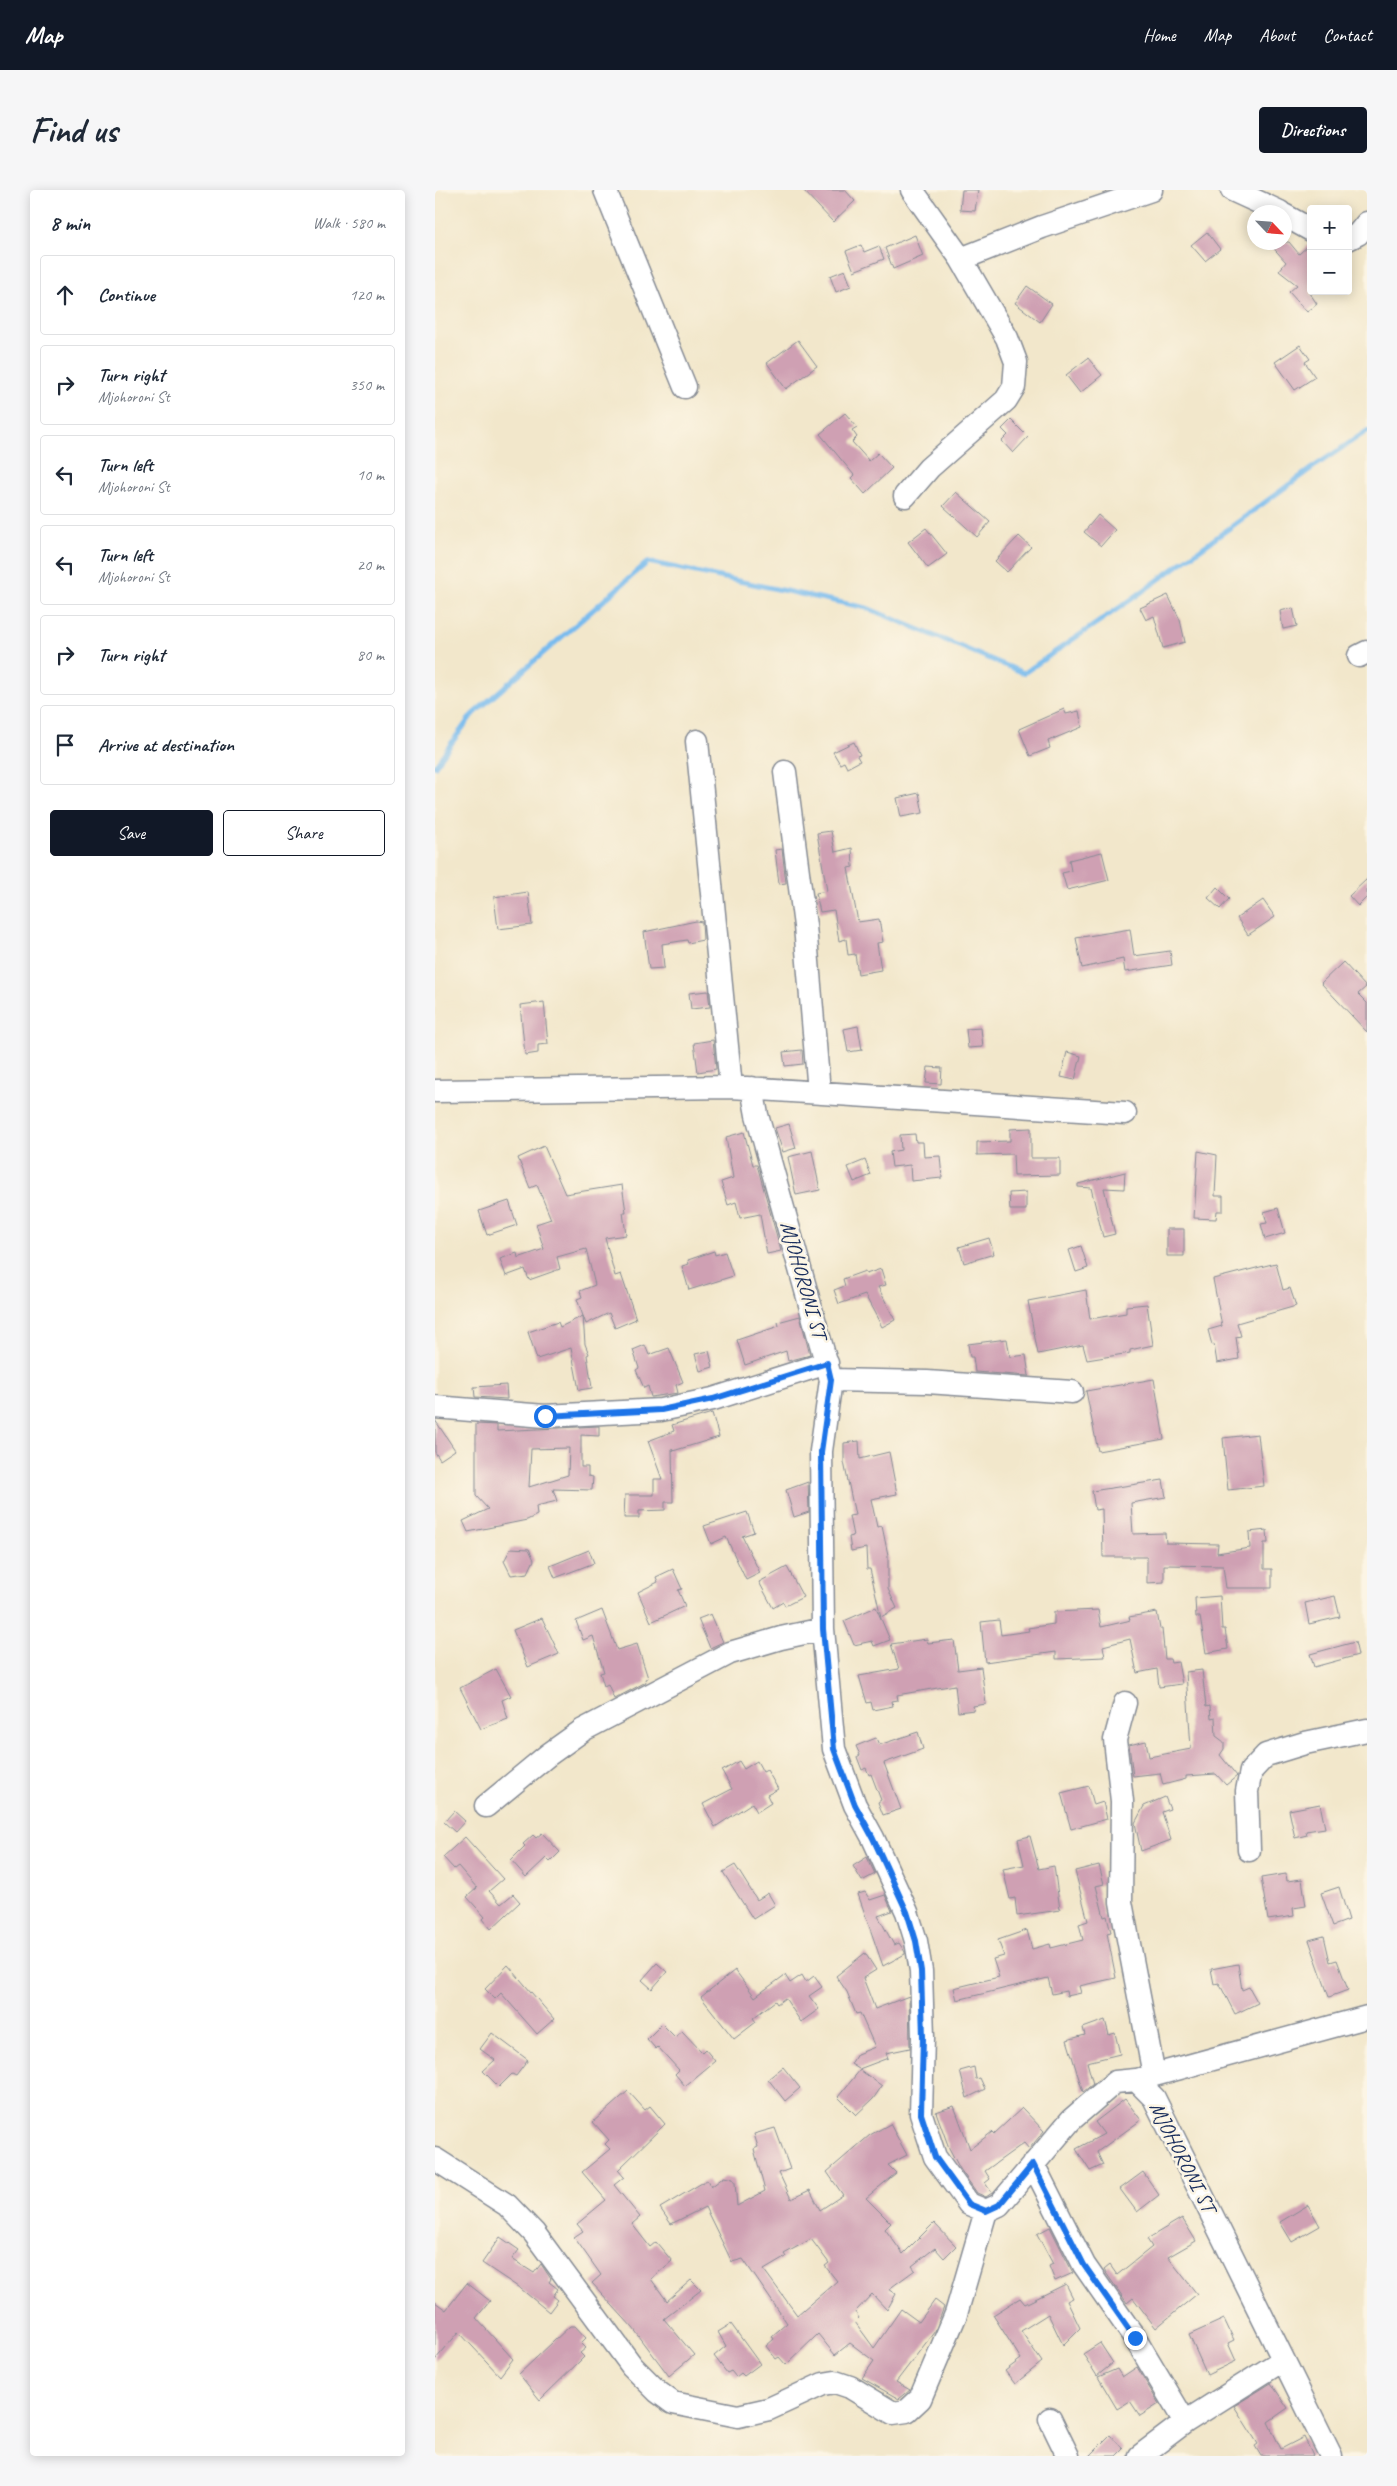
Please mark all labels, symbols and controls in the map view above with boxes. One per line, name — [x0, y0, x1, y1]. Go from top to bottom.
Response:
text: Map — [25, 20, 62, 50]
text: Home — [1143, 24, 1176, 46]
text: Map — [1204, 24, 1231, 46]
text: About — [1259, 24, 1295, 46]
text: Contact — [1323, 24, 1372, 46]
button: Directions — [1259, 107, 1367, 153]
text: Find us — [30, 108, 117, 153]
north arrow — [1247, 205, 1292, 250]
map controls — [1307, 205, 1352, 295]
button: + — [1307, 205, 1352, 250]
text: 8 min — [50, 210, 90, 236]
text: Walk · 580 m — [313, 213, 385, 233]
button: − — [1307, 250, 1352, 295]
icon: ahead — [51, 281, 79, 309]
text: Continue — [98, 283, 155, 307]
text: 120 m — [350, 285, 384, 305]
text: Turn right — [98, 363, 165, 387]
icon: right — [51, 371, 79, 399]
text: 350 m — [350, 375, 384, 395]
text: Mjohoroni St — [98, 387, 170, 407]
text: Turn left — [98, 453, 153, 477]
icon: left — [51, 461, 79, 489]
text: 10 m — [357, 465, 384, 485]
text: Mjohoroni St — [98, 477, 170, 497]
text: Turn left — [98, 543, 153, 567]
icon: left — [51, 551, 79, 579]
text: 20 m — [357, 555, 384, 575]
text: Mjohoroni St — [98, 567, 170, 587]
icon: right — [51, 641, 79, 669]
text: Turn right — [98, 643, 165, 667]
text: 80 m — [357, 645, 384, 665]
icon: arrive — [51, 731, 79, 759]
text: Arrive at destination — [98, 733, 234, 757]
button: Save — [50, 810, 213, 856]
button: Share — [223, 810, 385, 856]
street label: MJOHORONI ST — [775, 1218, 834, 1346]
route start — [534, 1405, 557, 1428]
street label: MJOHORONI ST — [1144, 2097, 1224, 2221]
route end — [1124, 2327, 1147, 2350]

